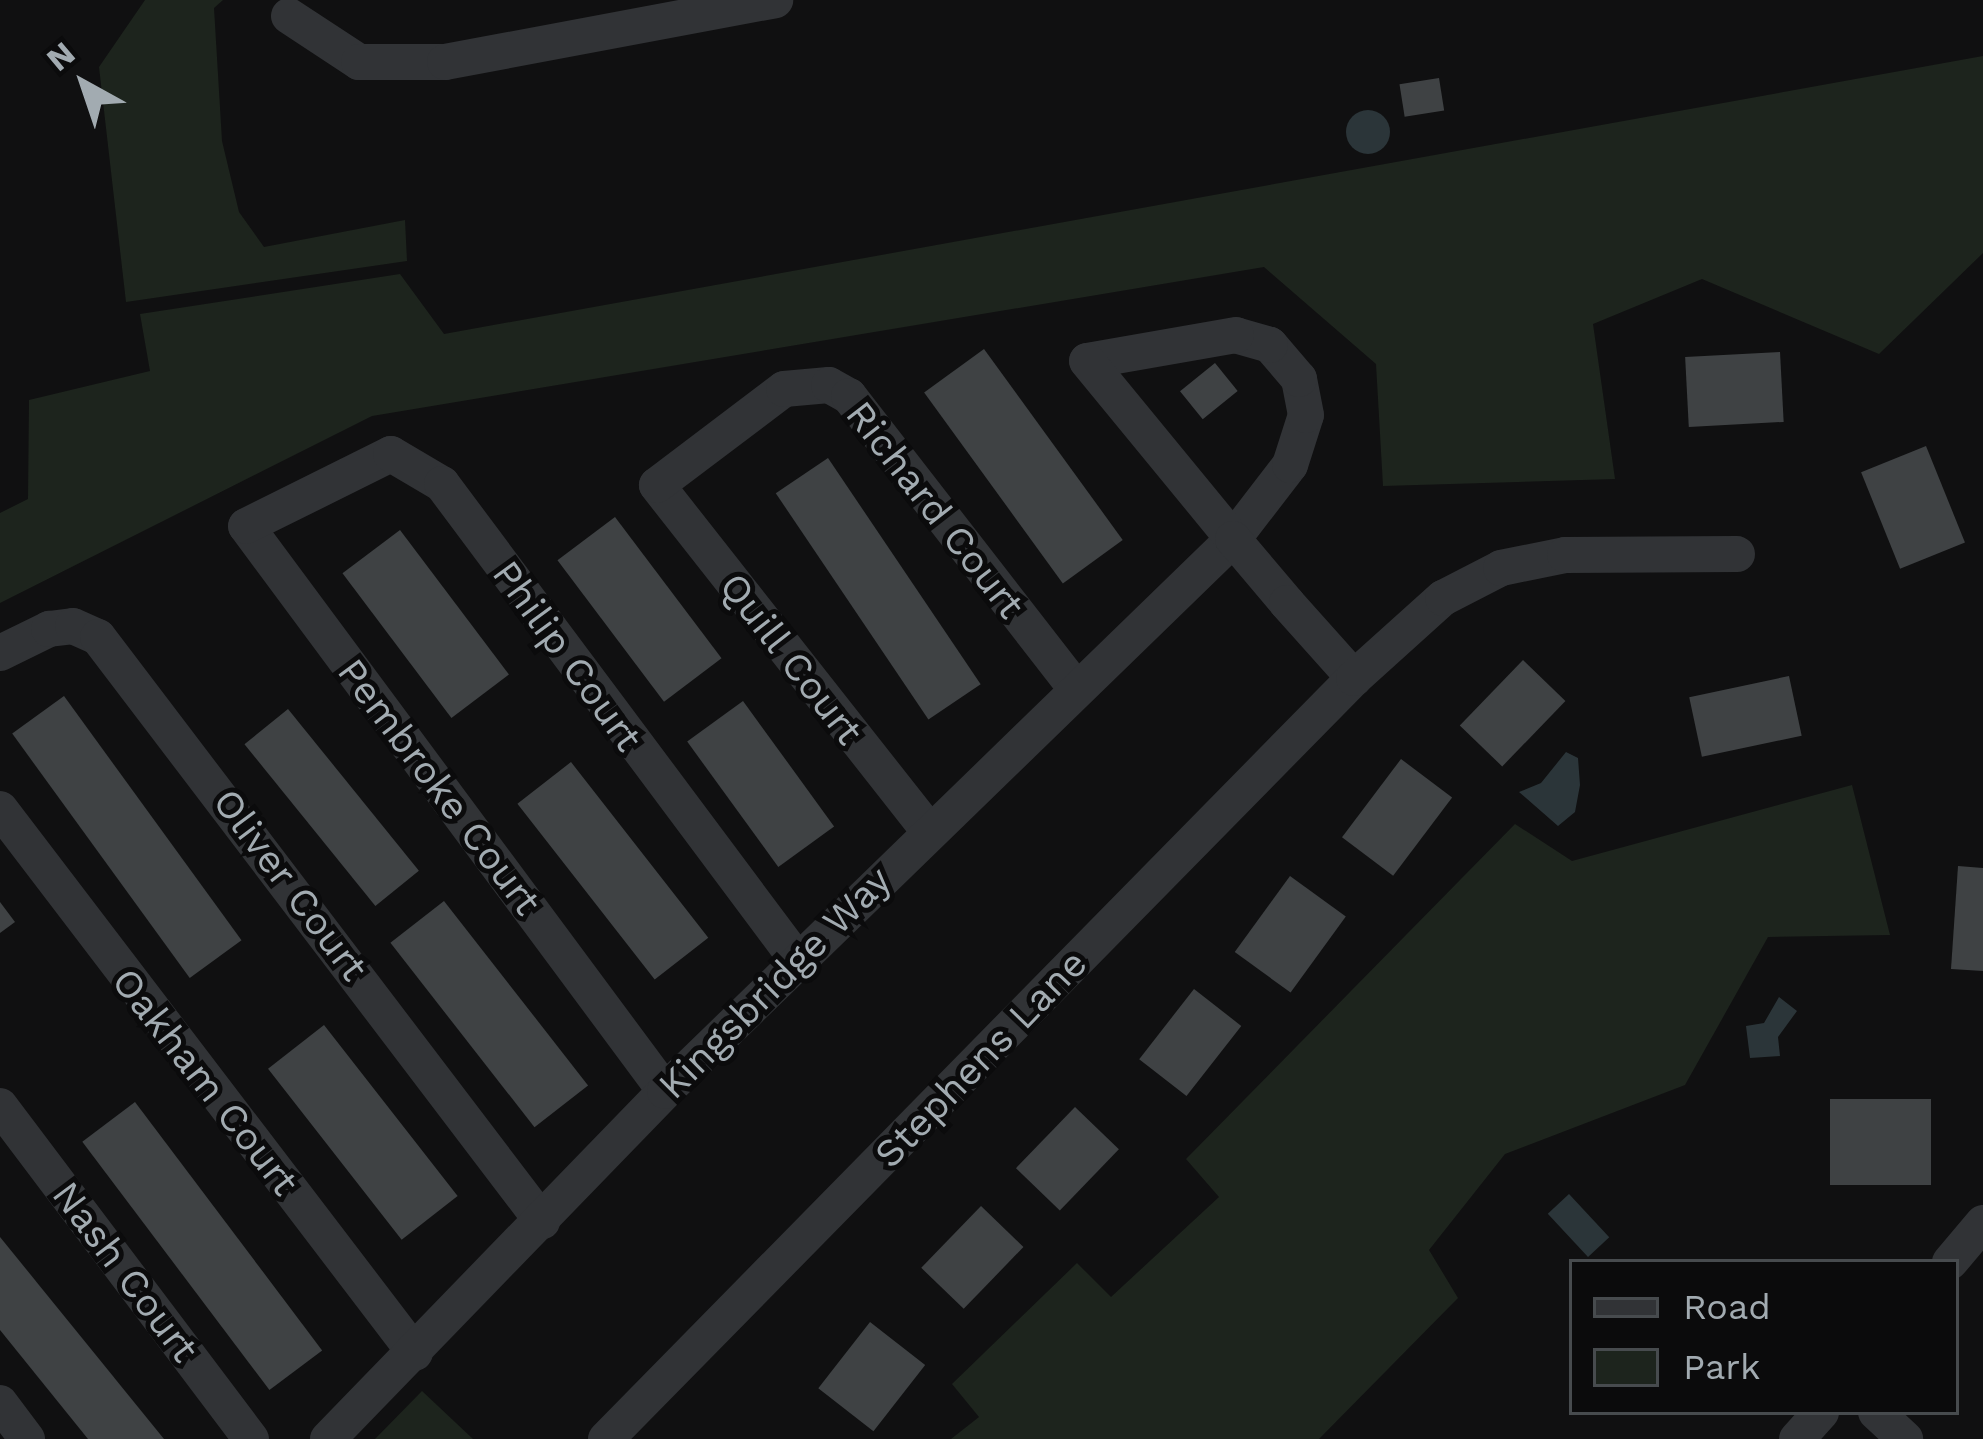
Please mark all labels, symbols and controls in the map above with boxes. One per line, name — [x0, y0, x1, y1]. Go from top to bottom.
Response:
north arrow — [24, 24, 144, 144]
text: N — [39, 33, 82, 79]
street label: Richard Court — [836, 392, 1034, 628]
street label: Philip Court — [482, 552, 652, 760]
street label: Quill Court — [709, 563, 873, 755]
street label: Pembroke Court — [327, 650, 551, 924]
street label: Oliver Court — [202, 780, 378, 990]
street label: Kingsbridge Way — [649, 857, 901, 1109]
street label: Stephens Lane — [865, 940, 1097, 1178]
street label: Oakham Court — [102, 959, 308, 1205]
street label: Nash Court — [42, 1173, 208, 1371]
legend — [1569, 1259, 1959, 1415]
text: Road — [1683, 1286, 1771, 1328]
text: Park — [1683, 1346, 1760, 1388]

